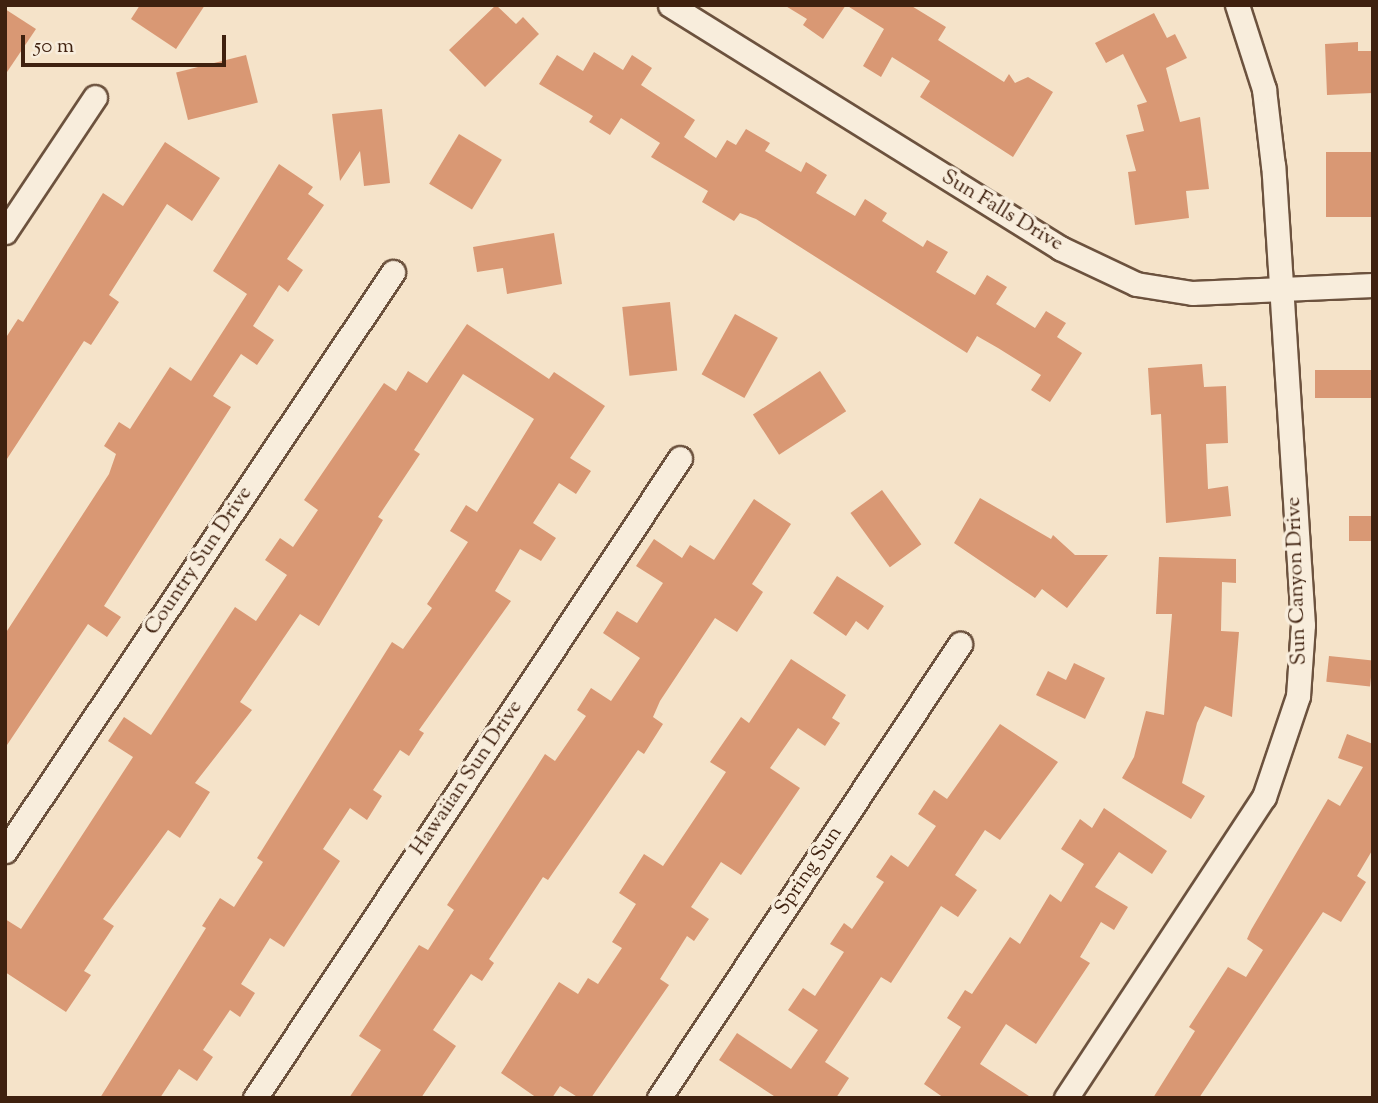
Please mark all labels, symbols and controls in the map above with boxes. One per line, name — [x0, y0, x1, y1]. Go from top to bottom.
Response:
scale bar — [24, 21, 229, 65]
text: 50 m — [34, 32, 74, 62]
street label: Sun Falls Drive — [937, 165, 1067, 257]
street label: Country Sun Drive — [140, 482, 258, 640]
street label: Sun Canyon Drive — [1281, 496, 1313, 666]
street label: Hawaiian Sun Drive — [406, 696, 528, 860]
street label: Spring Sun — [770, 822, 848, 920]

